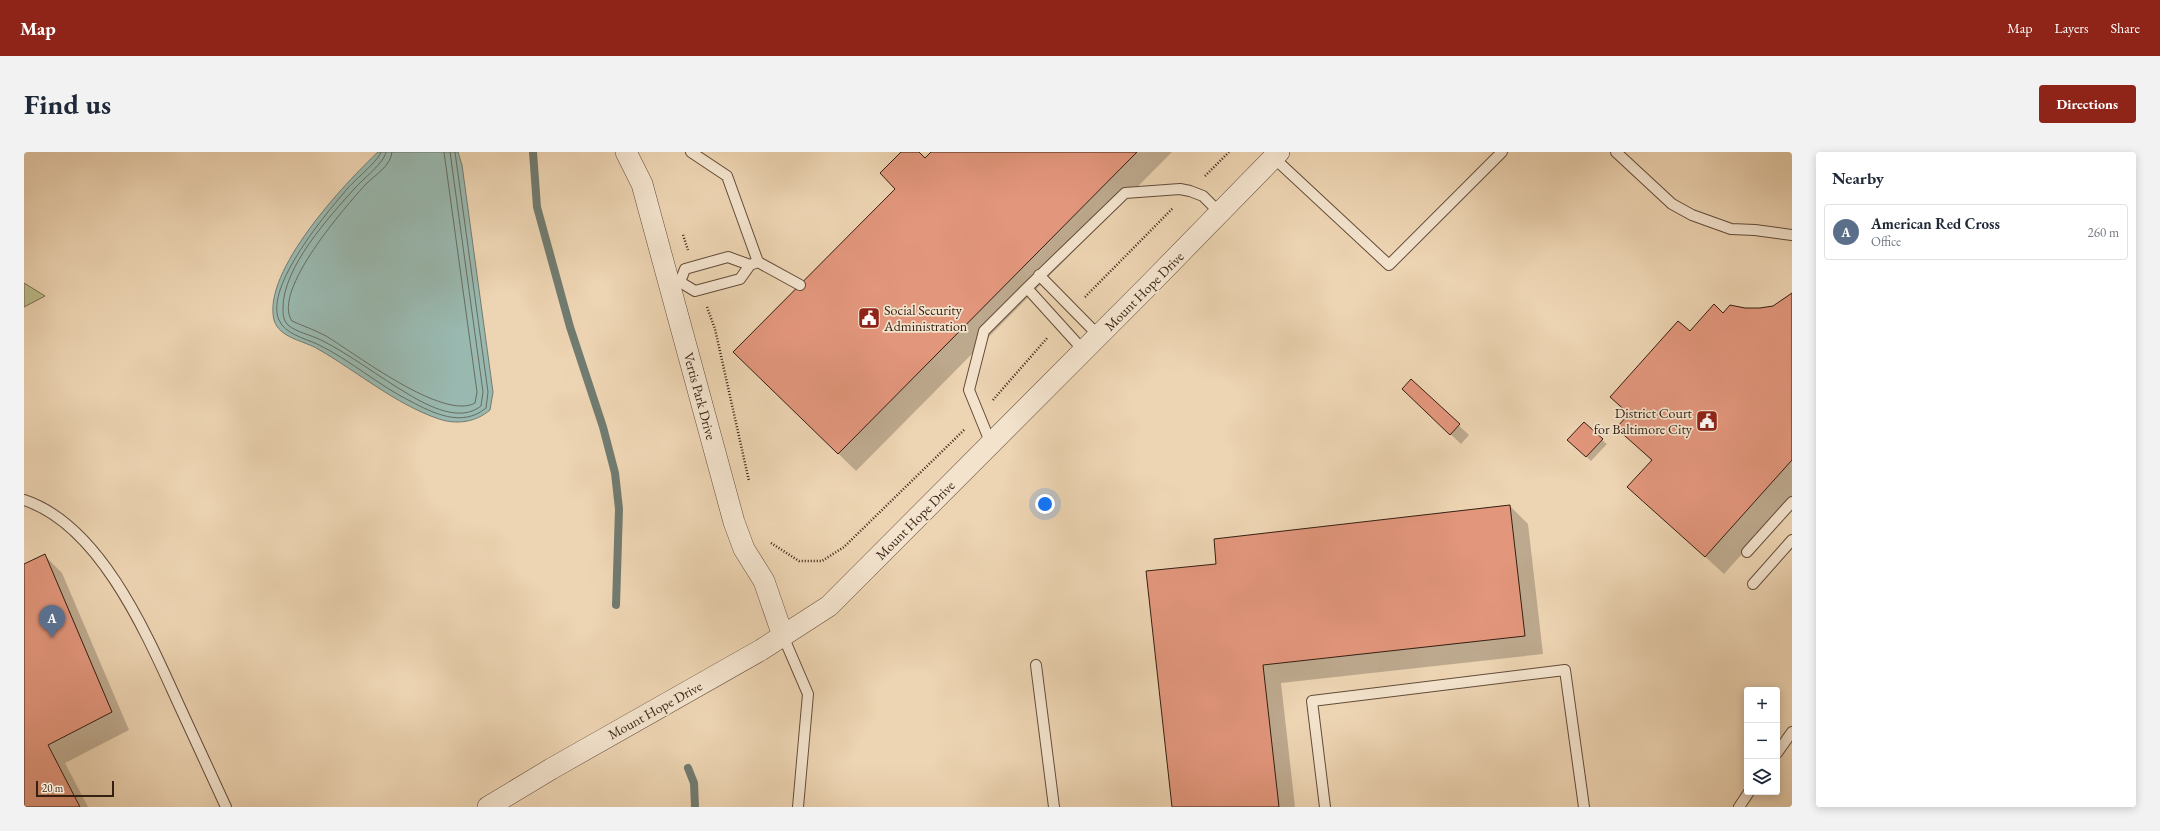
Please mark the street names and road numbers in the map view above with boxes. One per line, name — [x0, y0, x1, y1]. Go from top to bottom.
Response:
street label: Mount Hope Drive — [1101, 247, 1188, 334]
street label: Vertis Park Drive — [680, 350, 720, 442]
street label: Mount Hope Drive — [872, 476, 959, 563]
street label: Mount Hope Drive — [605, 676, 706, 743]

